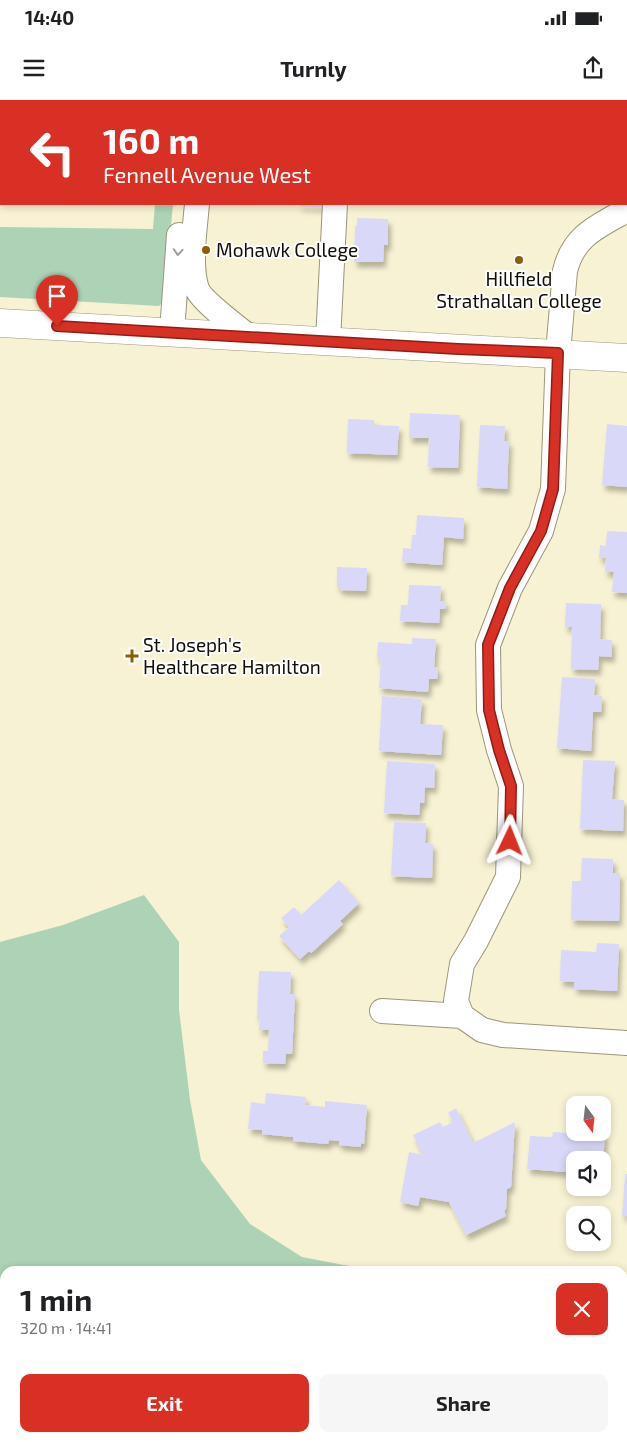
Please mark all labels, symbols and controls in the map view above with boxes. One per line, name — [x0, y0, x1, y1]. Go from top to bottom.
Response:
text: 14:40 — [25, 6, 74, 29]
icon: menu — [20, 54, 48, 82]
icon: share — [579, 54, 607, 82]
text: Turnly — [280, 55, 347, 81]
text: 160 m — [103, 119, 199, 161]
icon: left — [20, 120, 85, 185]
text: Fennell Avenue West — [103, 161, 311, 187]
place label: Mohawk College — [216, 238, 358, 261]
marker: Mohawk College — [200, 244, 212, 256]
one-way arrow — [172, 249, 183, 257]
marker: Hillfield Strathallan College — [513, 254, 525, 266]
place label: Hillfield Strathallan College — [436, 267, 602, 312]
pin — [36, 275, 78, 326]
icon: arrive — [43, 282, 71, 310]
place label: St. Joseph's Healthcare Hamilton — [143, 633, 321, 678]
marker: St. Joseph's Healthcare Hamilton — [125, 649, 139, 663]
position arrow — [483, 814, 535, 866]
north arrow — [566, 1096, 611, 1141]
map controls — [566, 1096, 611, 1251]
button: sound — [566, 1151, 611, 1196]
button: search — [566, 1206, 611, 1251]
text: 1 min — [20, 1281, 92, 1317]
button: close — [556, 1283, 608, 1335]
text: 320 m · 14:41 — [20, 1318, 112, 1337]
button: Exit — [20, 1374, 309, 1432]
button: Share — [319, 1374, 608, 1432]

